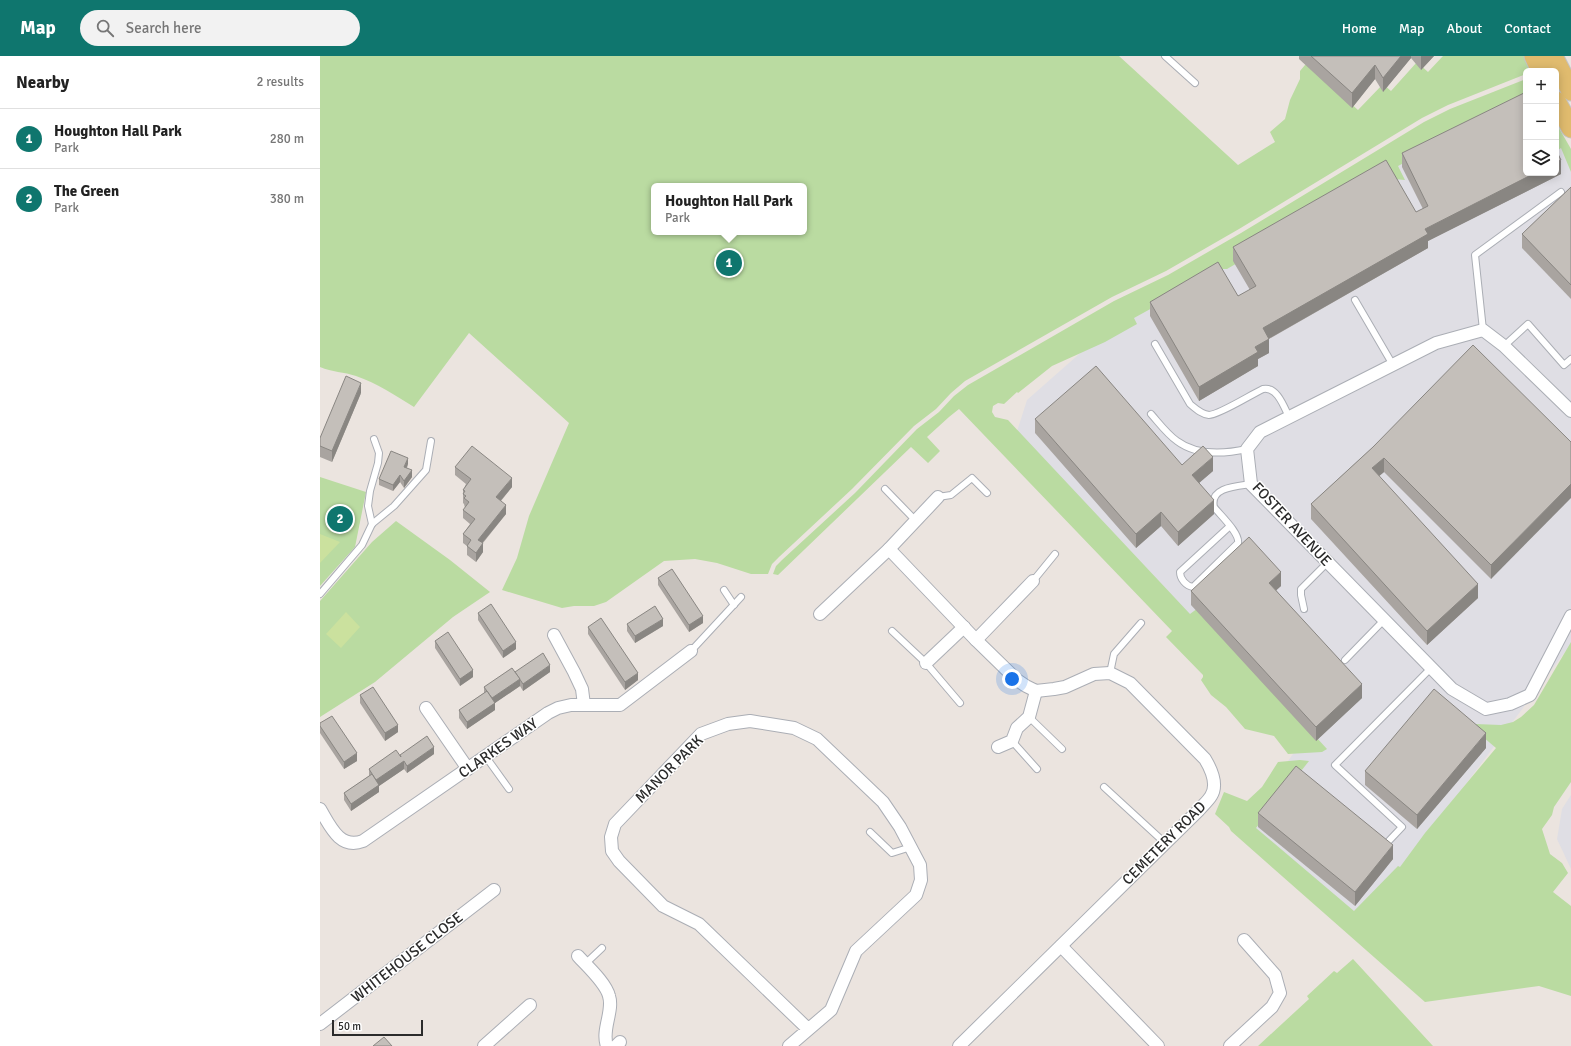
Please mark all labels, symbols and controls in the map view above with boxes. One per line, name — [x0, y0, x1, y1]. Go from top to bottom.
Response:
search box — [80, 10, 360, 46]
text: Map — [20, 16, 56, 40]
icon: search — [94, 17, 116, 39]
text: Search here — [126, 19, 201, 37]
text: Home — [1342, 20, 1377, 37]
text: Map — [1399, 20, 1424, 37]
text: About — [1446, 20, 1482, 37]
text: Contact — [1504, 20, 1551, 37]
map controls — [1523, 68, 1559, 176]
button: + — [1523, 68, 1559, 104]
text: Nearby — [16, 72, 69, 93]
text: 2 results — [256, 74, 304, 90]
button: − — [1523, 104, 1559, 140]
text: Houghton Hall Park — [54, 122, 182, 140]
text: 1 — [25, 131, 33, 147]
text: 280 m — [270, 131, 304, 147]
text: Park — [54, 140, 79, 156]
button: layers — [1523, 140, 1559, 176]
text: The Green — [54, 182, 119, 200]
popup — [651, 183, 807, 235]
text: 2 — [25, 191, 33, 207]
text: 380 m — [270, 191, 304, 207]
text: Houghton Hall Park — [665, 192, 793, 210]
text: Park — [54, 200, 79, 216]
text: Park — [665, 210, 690, 226]
pin: 1 — [716, 248, 742, 278]
street label: FOSTER AVENUE — [1249, 478, 1335, 570]
pin: 2 — [327, 504, 353, 534]
your location — [1002, 669, 1022, 689]
street label: CLARKES WAY — [455, 714, 541, 782]
street label: MANOR PARK — [631, 731, 707, 807]
street label: CEMETERY ROAD — [1118, 797, 1210, 889]
street label: WHITEHOUSE CLOSE — [348, 908, 466, 1006]
scale bar — [332, 1018, 423, 1037]
text: 50 m — [338, 1020, 361, 1033]

